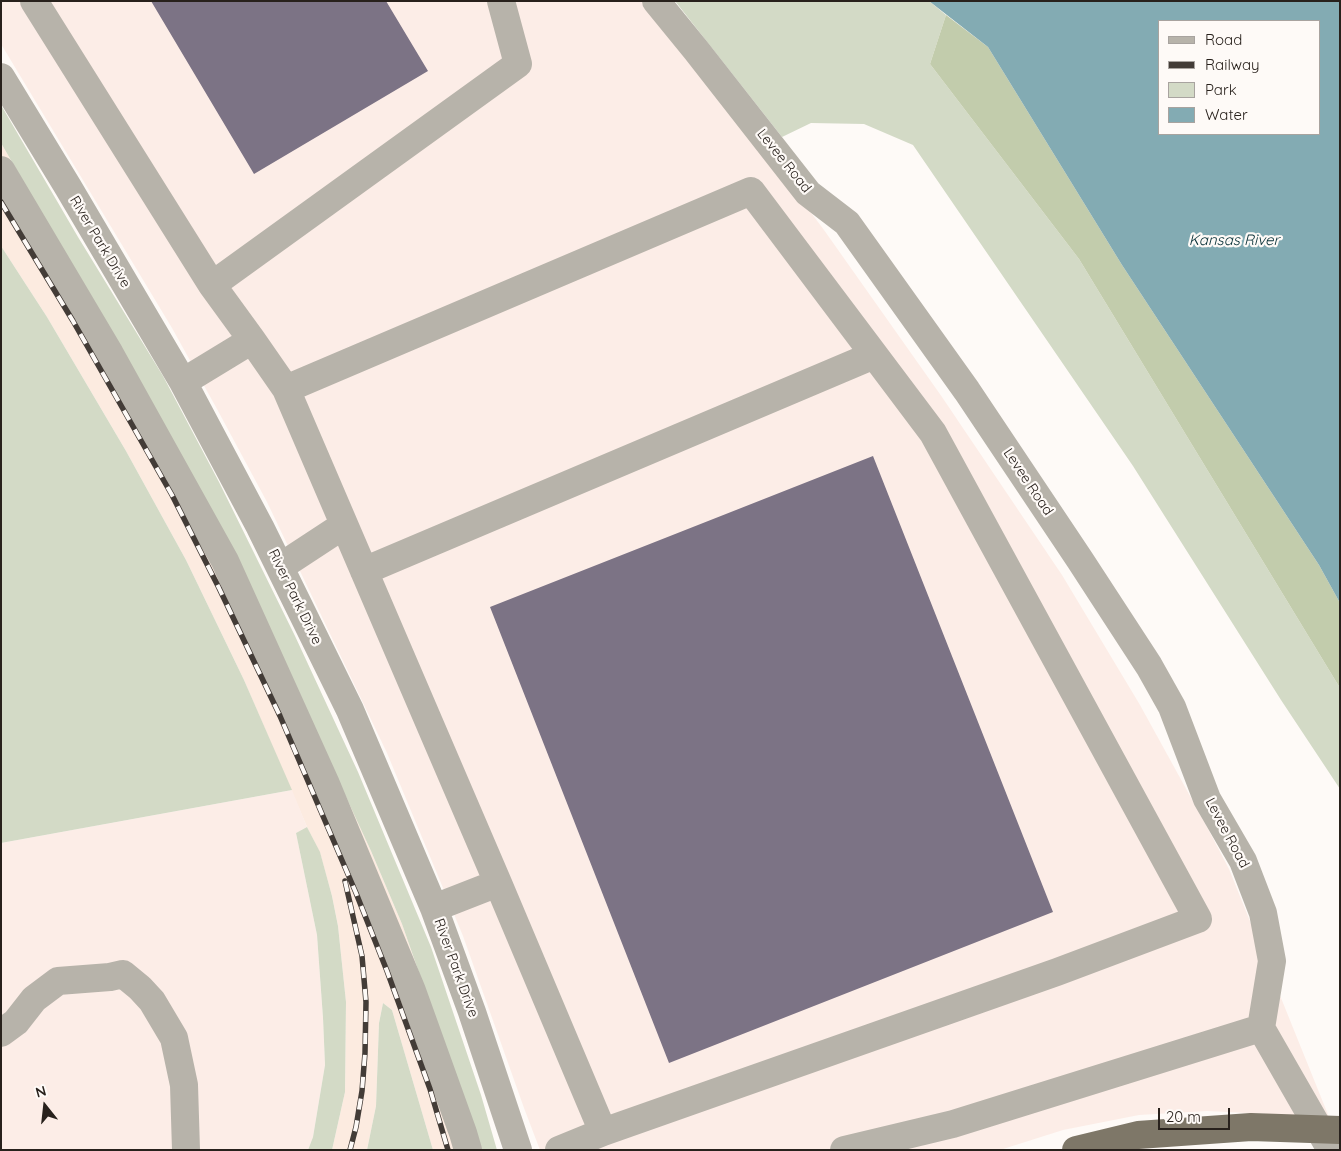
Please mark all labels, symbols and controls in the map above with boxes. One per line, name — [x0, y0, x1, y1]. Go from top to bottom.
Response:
legend — [1158, 20, 1321, 135]
text: Road — [1205, 30, 1242, 49]
text: Railway — [1205, 55, 1260, 74]
text: Park — [1205, 80, 1237, 99]
text: Water — [1205, 105, 1248, 124]
street label: Levee Road — [753, 126, 815, 196]
street label: River Park Drive — [66, 193, 134, 291]
water label: Kansas River — [1189, 231, 1279, 249]
street label: Levee Road — [1000, 445, 1056, 519]
street label: River Park Drive — [265, 547, 325, 647]
street label: Levee Road — [1202, 795, 1252, 871]
street label: River Park Drive — [430, 916, 482, 1020]
north arrow — [20, 1081, 70, 1131]
text: N — [33, 1082, 48, 1102]
scale bar — [1161, 1098, 1234, 1130]
text: 20 m — [1166, 1107, 1201, 1126]

